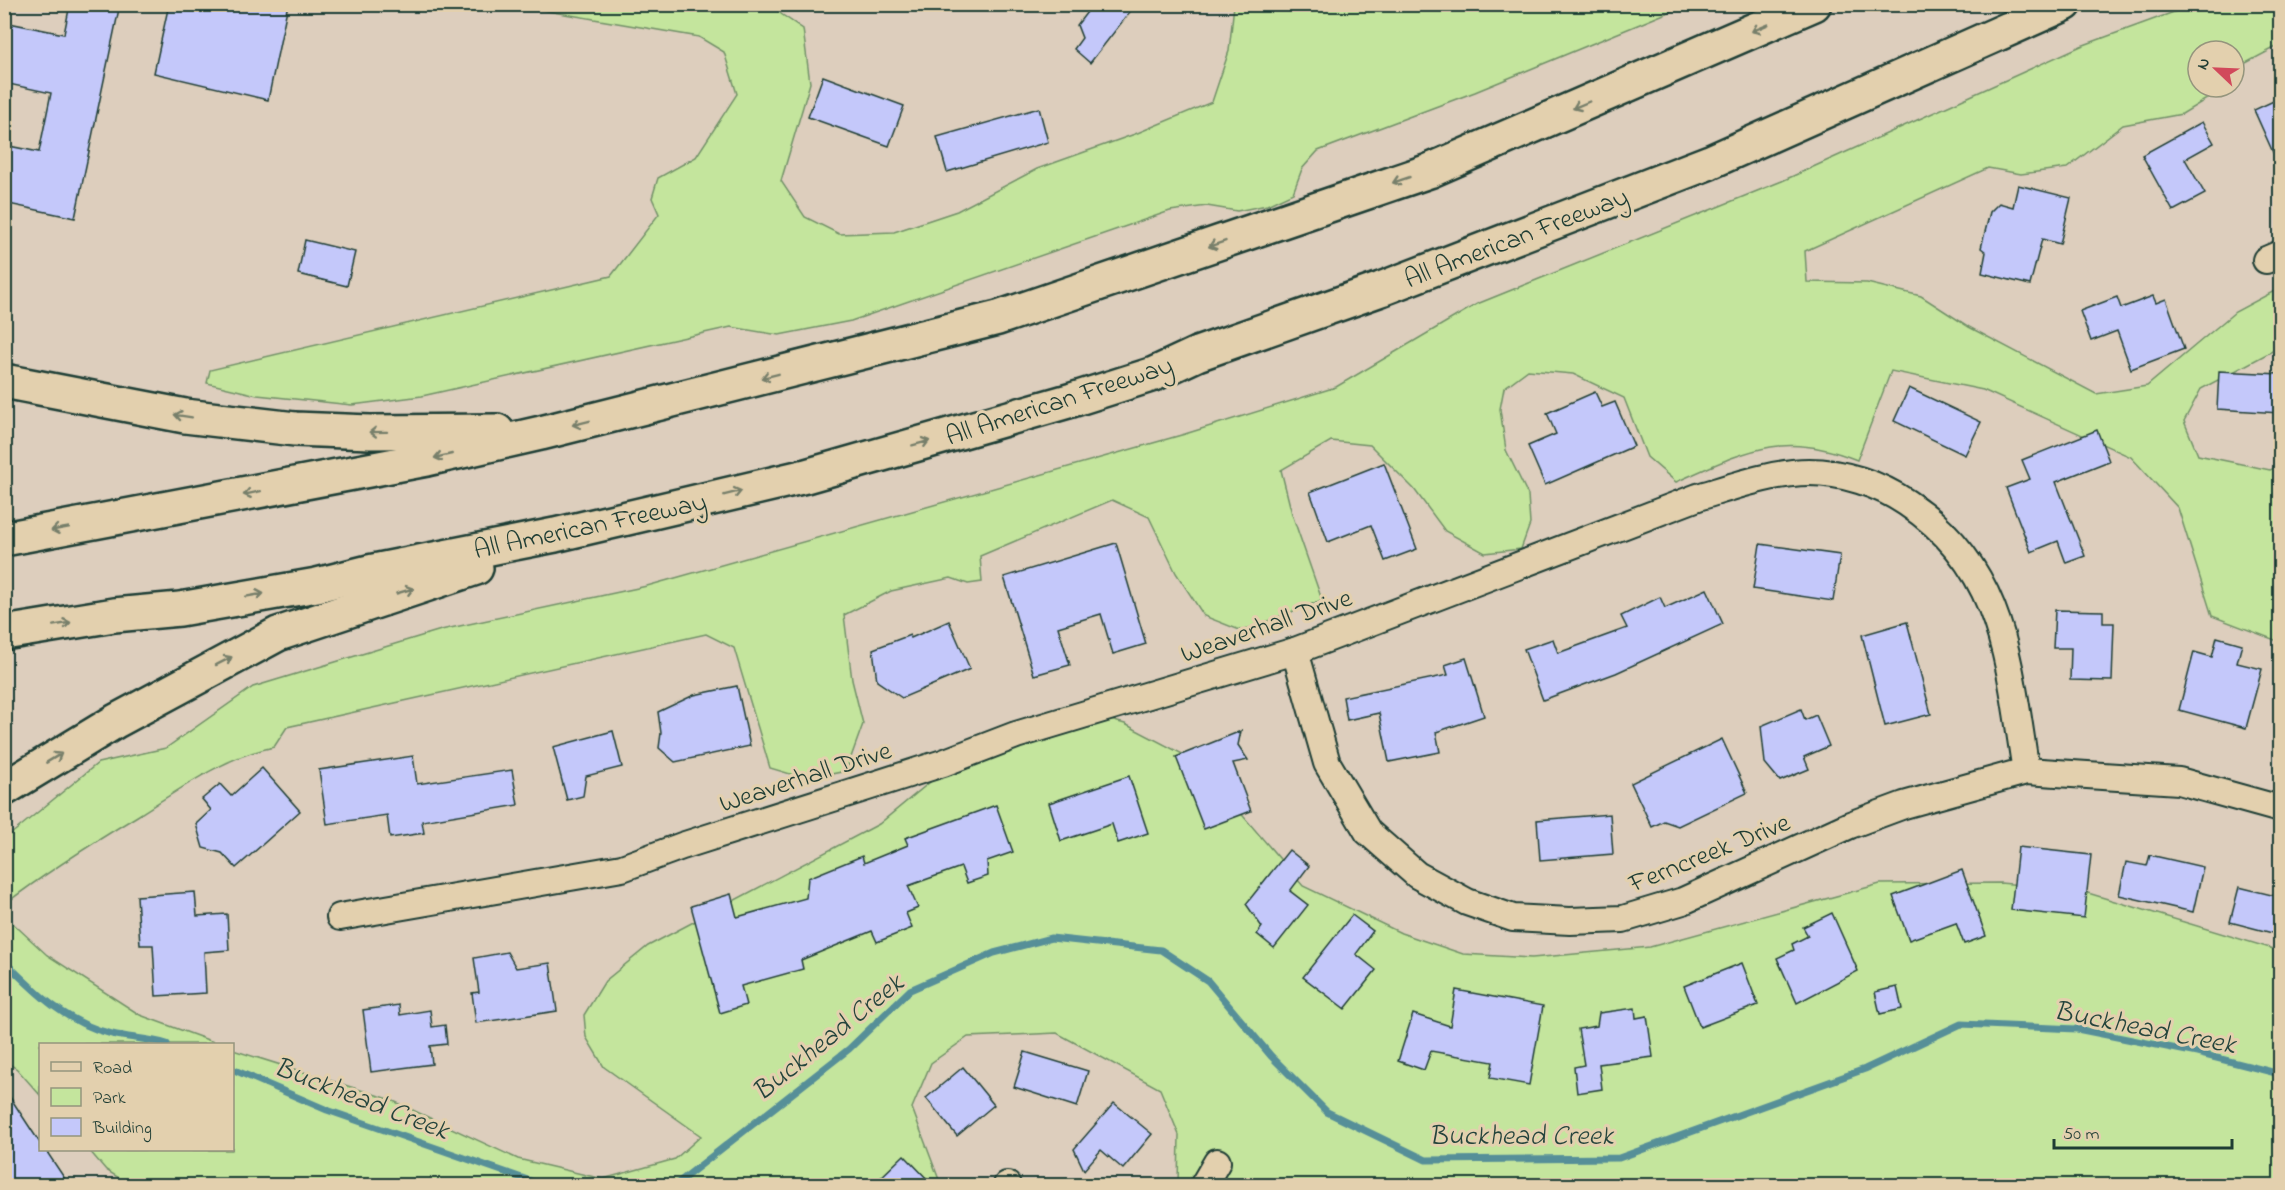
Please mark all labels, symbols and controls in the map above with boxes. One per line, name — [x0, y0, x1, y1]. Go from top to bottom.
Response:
one-way arrow — [1751, 23, 1770, 34]
north arrow — [2186, 39, 2246, 99]
text: N — [2191, 54, 2217, 74]
one-way arrow — [1572, 100, 1591, 111]
one-way arrow — [1392, 176, 1411, 187]
street label: All American Freeway — [1399, 179, 1635, 300]
one-way arrow — [1208, 240, 1227, 251]
street label: All American Freeway — [941, 347, 1179, 458]
one-way arrow — [761, 371, 780, 382]
one-way arrow — [174, 410, 194, 421]
one-way arrow — [572, 418, 591, 430]
one-way arrow — [368, 426, 388, 438]
one-way arrow — [911, 437, 930, 449]
one-way arrow — [434, 450, 453, 462]
street label: All American Freeway — [470, 484, 711, 571]
one-way arrow — [723, 487, 742, 499]
one-way arrow — [242, 488, 262, 499]
one-way arrow — [51, 524, 70, 535]
street label: Weaverhall Drive — [1176, 580, 1359, 675]
one-way arrow — [395, 585, 414, 596]
one-way arrow — [245, 589, 264, 600]
one-way arrow — [52, 618, 72, 629]
one-way arrow — [214, 655, 232, 667]
street label: Weaverhall Drive — [715, 732, 898, 825]
one-way arrow — [45, 752, 62, 764]
street label: Ferncreek Drive — [1623, 804, 1797, 905]
water label: Buckhead Creek — [745, 964, 915, 1113]
water label: Buckhead Creek — [2050, 992, 2241, 1067]
legend — [39, 1043, 234, 1151]
water label: Buckhead Creek — [267, 1048, 456, 1153]
text: Road — [93, 1056, 132, 1082]
text: Park — [93, 1086, 126, 1112]
scale bar — [2054, 1112, 2232, 1150]
text: Building — [92, 1116, 152, 1143]
water label: Buckhead Creek — [1429, 1117, 1615, 1158]
text: 50 m — [2063, 1122, 2100, 1148]

